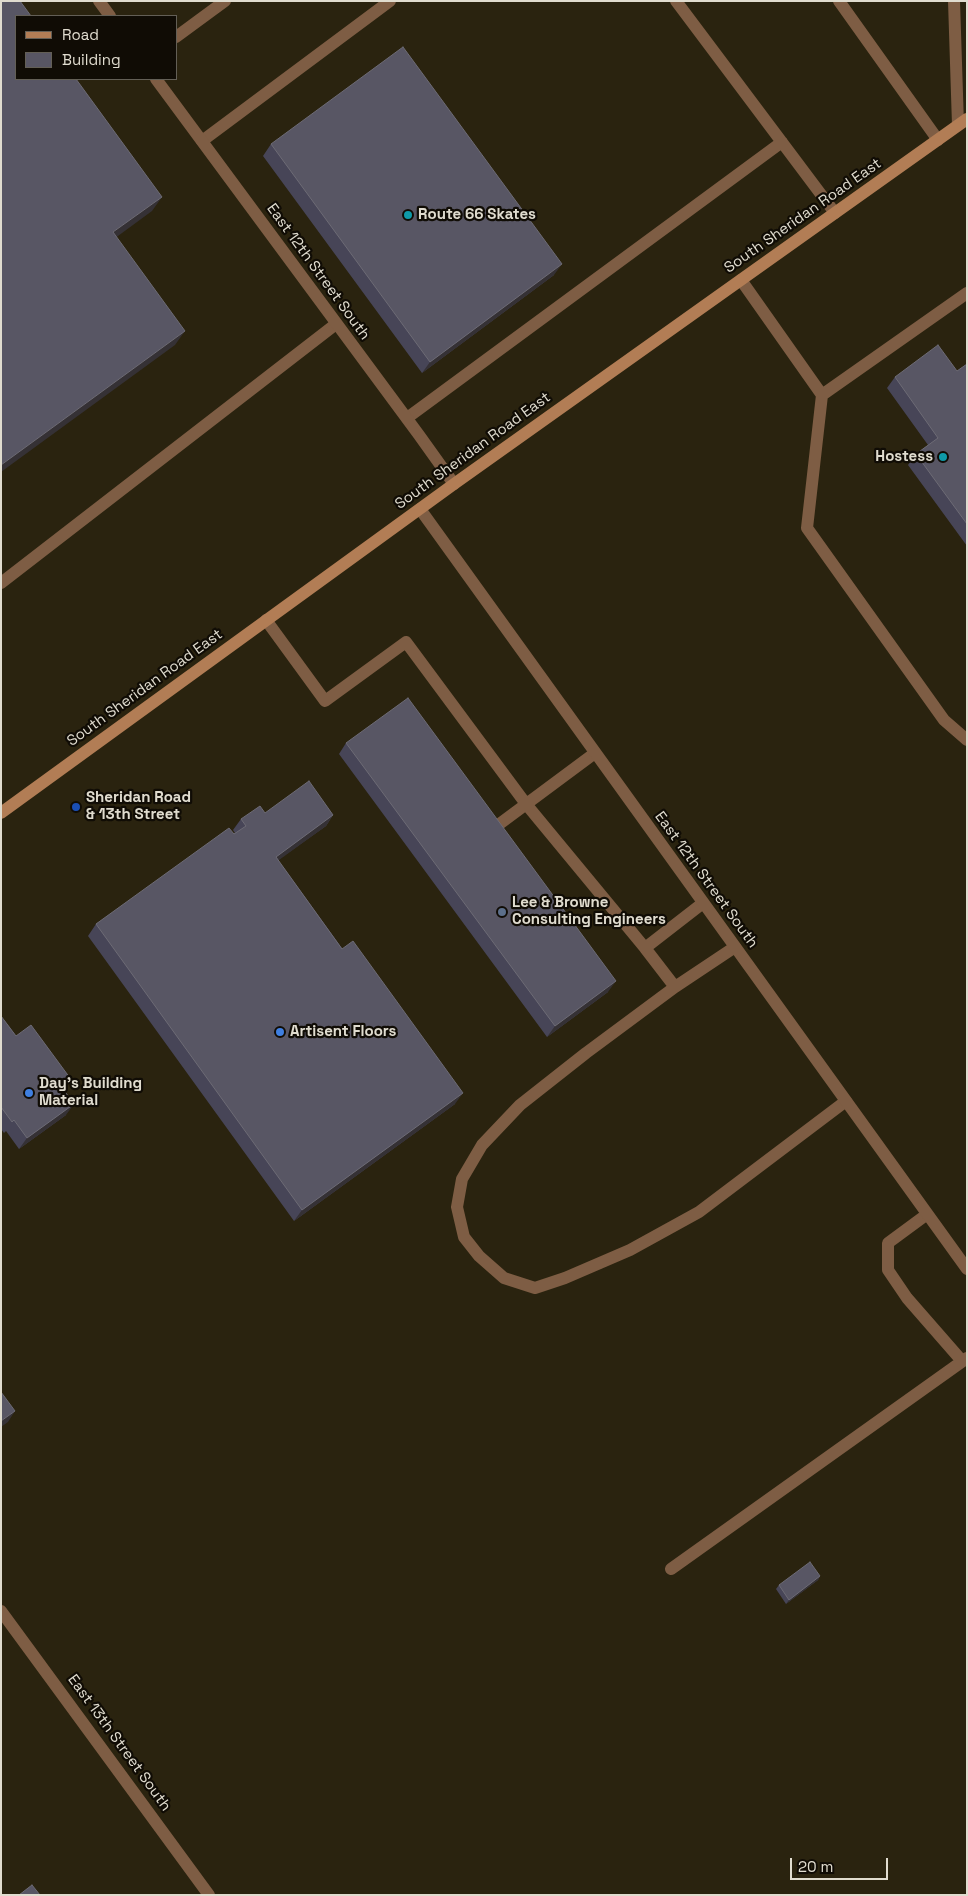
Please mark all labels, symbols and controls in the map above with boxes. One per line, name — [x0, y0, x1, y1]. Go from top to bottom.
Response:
legend — [15, 15, 178, 80]
text: Road — [62, 25, 99, 44]
text: Building — [62, 50, 121, 69]
street label: South Sheridan Road East — [721, 155, 885, 277]
street label: East 12th Street South — [262, 200, 374, 344]
place label: Route 66 Skates — [418, 206, 536, 224]
marker: Route 66 Skates — [402, 209, 414, 221]
street label: South Sheridan Road East — [392, 389, 554, 513]
place label: Hostess — [875, 448, 933, 466]
marker: Hostess — [937, 451, 949, 463]
street label: South Sheridan Road East — [64, 626, 226, 750]
place label: Sheridan Road & 13th Street — [86, 789, 191, 824]
marker: Sheridan Road & 13th Street — [70, 801, 82, 813]
street label: East 12th Street South — [650, 808, 762, 952]
place label: Lee & Browne Consulting Engineers — [512, 894, 666, 929]
marker: Lee & Browne Consulting Engineers — [496, 906, 508, 918]
place label: Artisent Floors — [290, 1023, 396, 1041]
marker: Artisent Floors — [274, 1026, 286, 1038]
place label: Day's Building Material — [39, 1075, 142, 1110]
marker: Day's Building Material — [23, 1087, 35, 1099]
street label: East 13th Street South — [63, 1671, 175, 1815]
scale bar — [793, 1848, 890, 1880]
text: 20 m — [798, 1857, 833, 1876]

